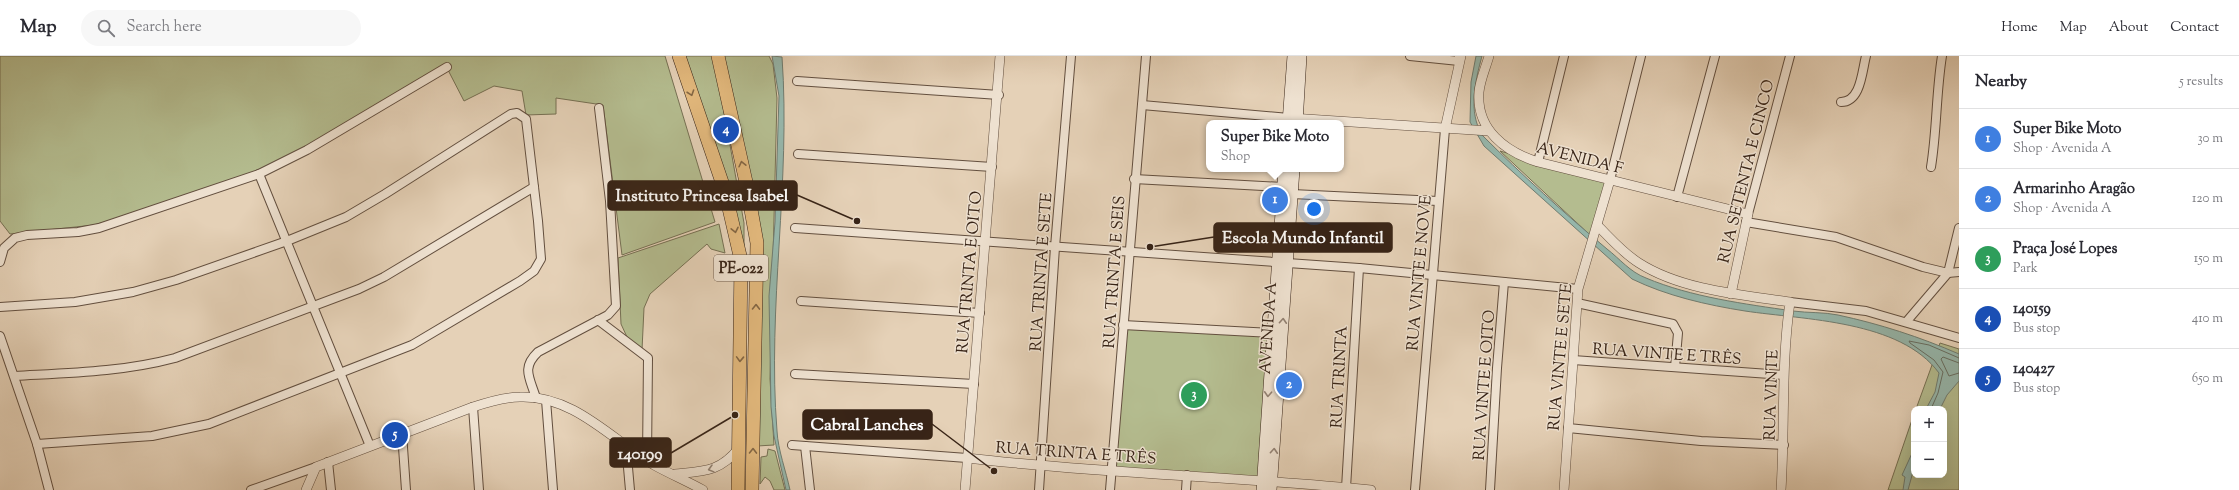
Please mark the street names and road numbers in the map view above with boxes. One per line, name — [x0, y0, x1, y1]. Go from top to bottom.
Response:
street label: RUA SETENTA E CINCO — [1713, 77, 1781, 266]
street label: AVENIDA F — [1534, 138, 1625, 181]
street label: RUA TRINTA E OITO — [952, 190, 989, 354]
street label: RUA TRINTA E SETE — [1025, 192, 1060, 352]
street label: RUA VINTE E NOVE — [1402, 194, 1439, 352]
street label: RUA TRINTA E SEIS — [1099, 195, 1132, 349]
road number: PE-022 — [714, 255, 768, 281]
street label: AVENIDA A — [1255, 281, 1284, 375]
street label: RUA VINTE E SETE — [1544, 282, 1579, 432]
street label: RUA VINTE E OITO — [1469, 309, 1502, 461]
street label: RUA TRINTA — [1326, 325, 1355, 429]
street label: RUA VINTE E TRÊS — [1592, 339, 1742, 372]
street label: RUA VINTE — [1759, 349, 1786, 441]
street label: RUA TRINTA E TRÊS — [995, 437, 1157, 472]

